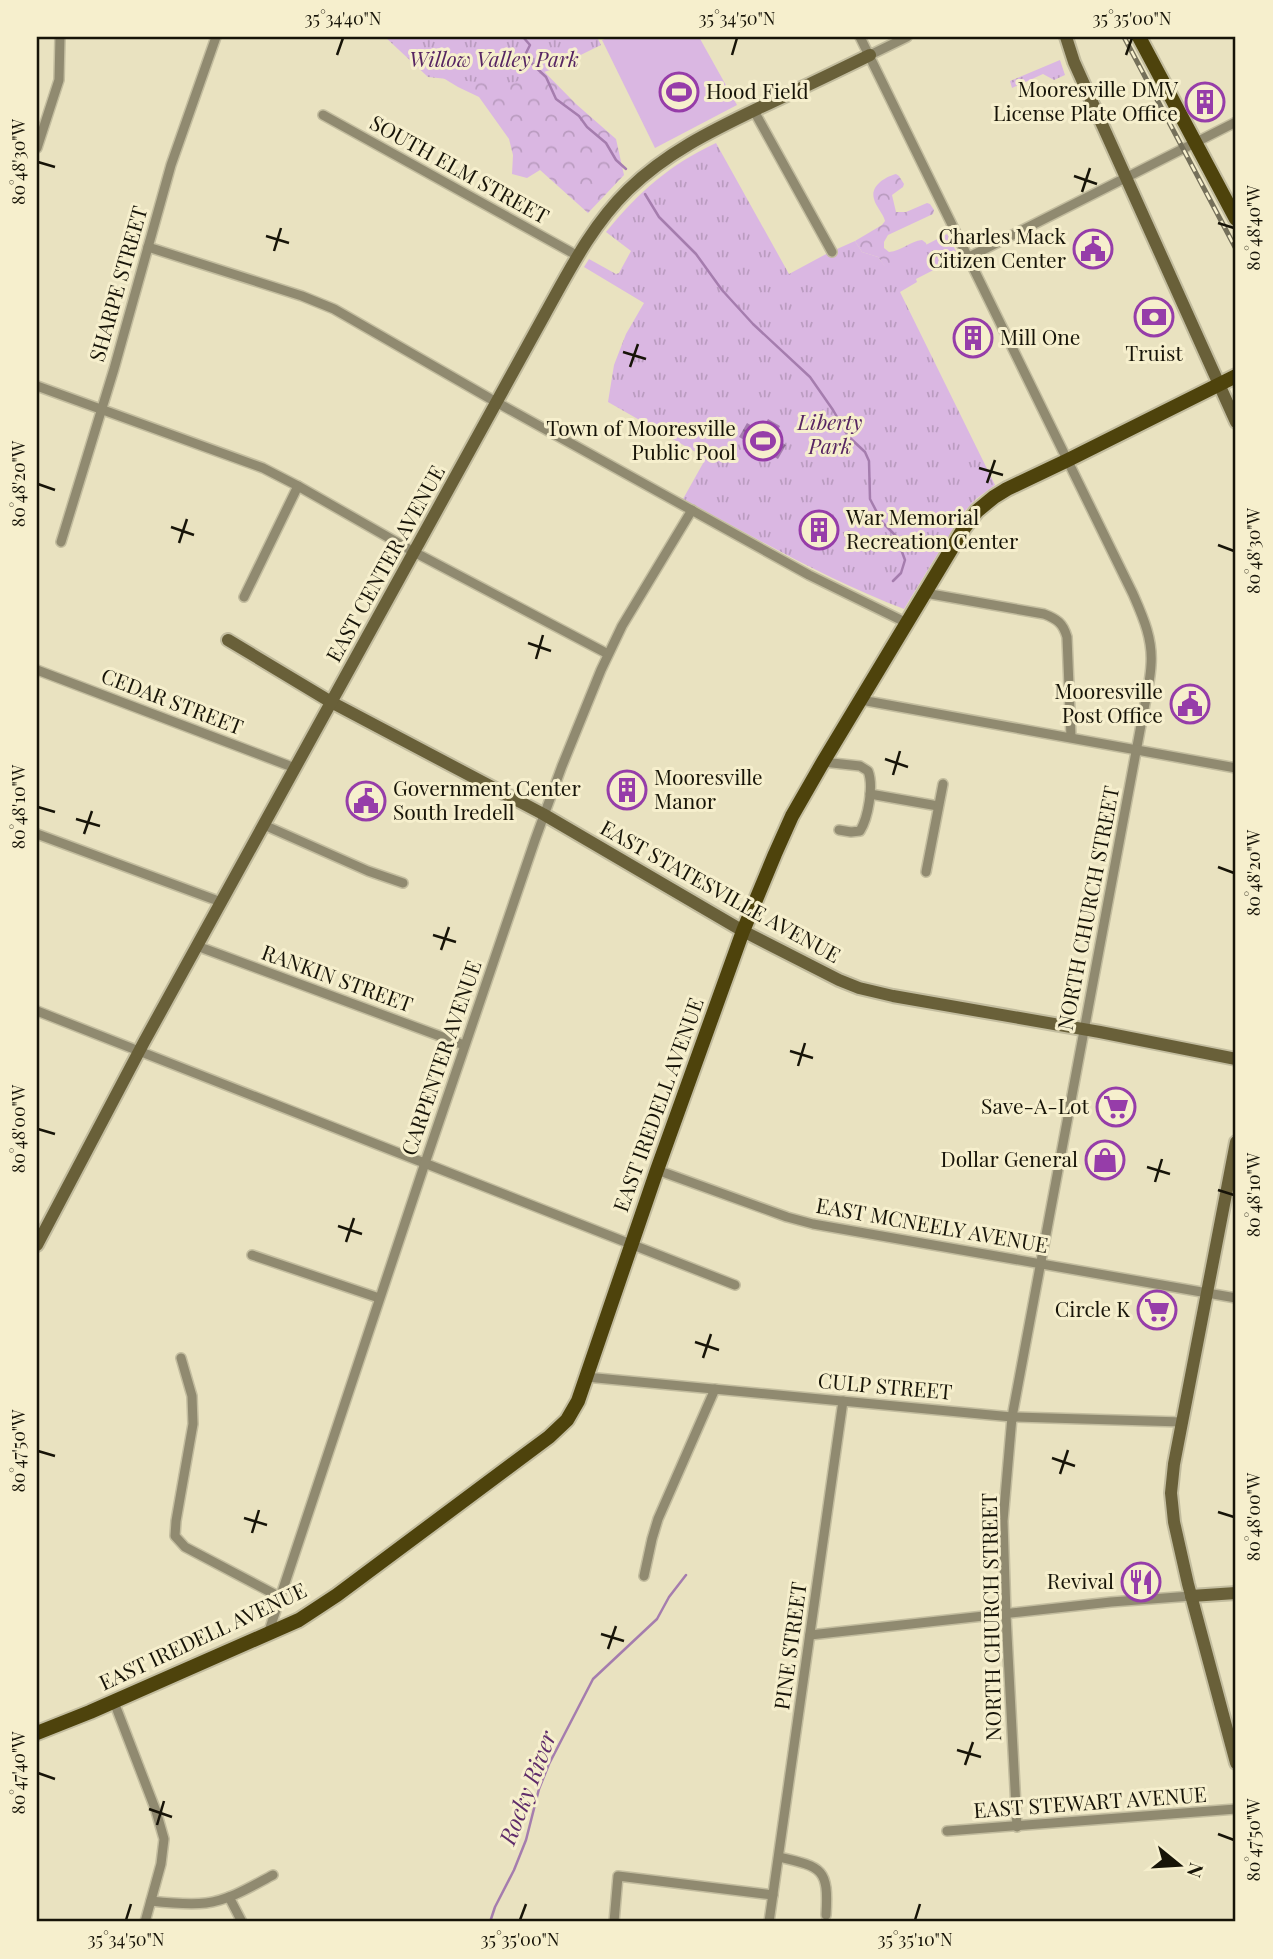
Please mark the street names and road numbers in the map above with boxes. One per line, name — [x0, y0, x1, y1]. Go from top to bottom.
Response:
street label: SOUTH ELM STREET — [365, 107, 554, 229]
street label: SHARPE STREET — [81, 202, 153, 364]
street label: EAST CENTER AVENUE — [318, 460, 450, 666]
street label: CEDAR STREET — [98, 660, 248, 740]
street label: NORTH CHURCH STREET — [1050, 783, 1124, 1032]
street label: EAST STATESVILLE AVENUE — [596, 812, 846, 968]
street label: RANKIN STREET — [258, 937, 417, 1017]
street label: CARPENTER AVENUE — [394, 956, 487, 1159]
street label: EAST IREDELL AVENUE — [605, 993, 709, 1215]
street label: EAST MCNEELY AVENUE — [814, 1190, 1051, 1258]
street label: CULP STREET — [817, 1365, 953, 1405]
street label: NORTH CHURCH STREET — [974, 1493, 1006, 1741]
street label: EAST IREDELL AVENUE — [94, 1575, 310, 1696]
street label: PINE STREET — [766, 1580, 812, 1711]
street label: EAST STEWART AVENUE — [972, 1779, 1207, 1823]

